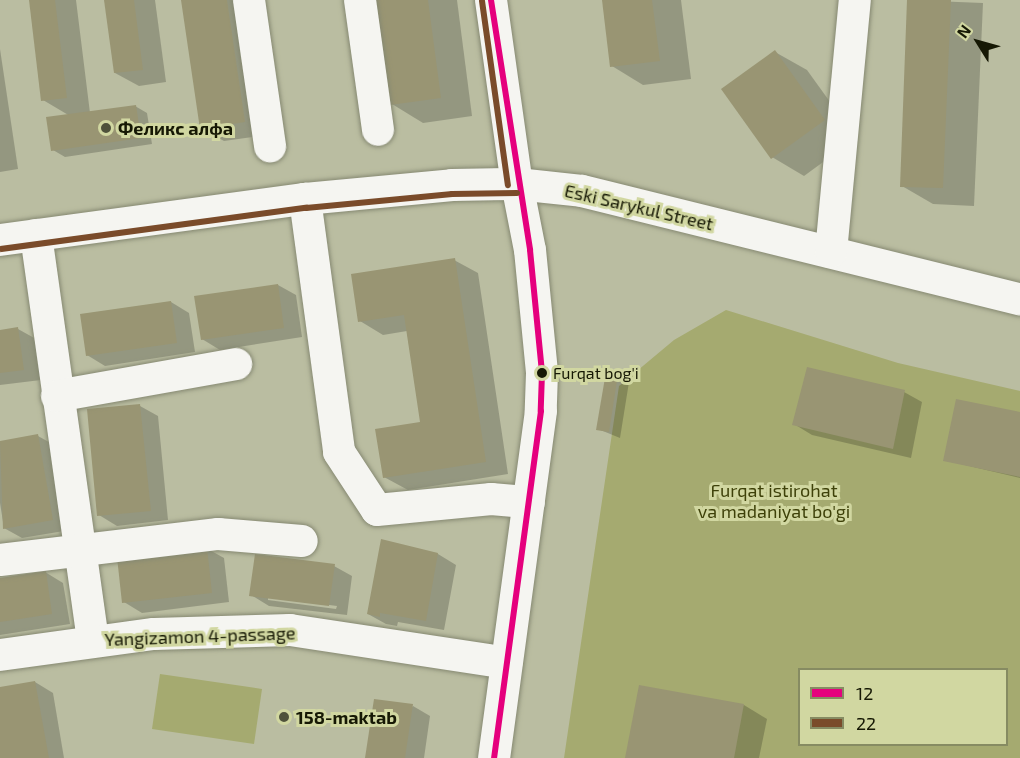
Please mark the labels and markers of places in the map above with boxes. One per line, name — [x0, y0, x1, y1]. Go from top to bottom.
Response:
place label: Феликс алфа — [118, 117, 233, 139]
marker: Феликс алфа — [99, 121, 113, 135]
place label: Furqat bog'i — [553, 363, 639, 383]
marker: Furqat bog'i — [536, 367, 548, 379]
place label: 158-maktab — [296, 706, 397, 728]
marker: 158-maktab — [277, 710, 291, 724]

